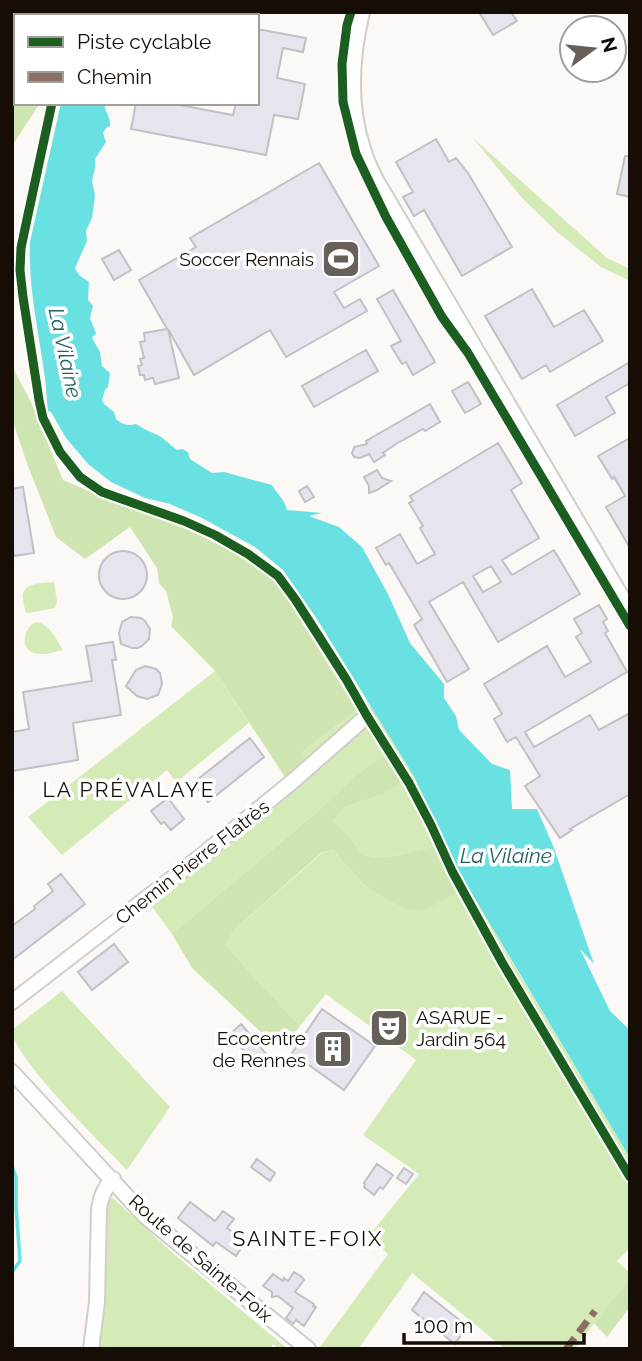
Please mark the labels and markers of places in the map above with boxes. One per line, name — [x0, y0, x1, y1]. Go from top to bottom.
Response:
sports icon: Soccer Rennais — [320, 238, 362, 280]
place label: Soccer Rennais — [179, 248, 314, 270]
place label: ASARUE - Jardin 564 — [416, 1006, 506, 1050]
theatre icon: ASARUE - Jardin 564 — [368, 1007, 410, 1049]
place label: Ecocentre de Rennes — [212, 1027, 306, 1071]
building icon: Ecocentre de Rennes — [312, 1028, 354, 1070]

